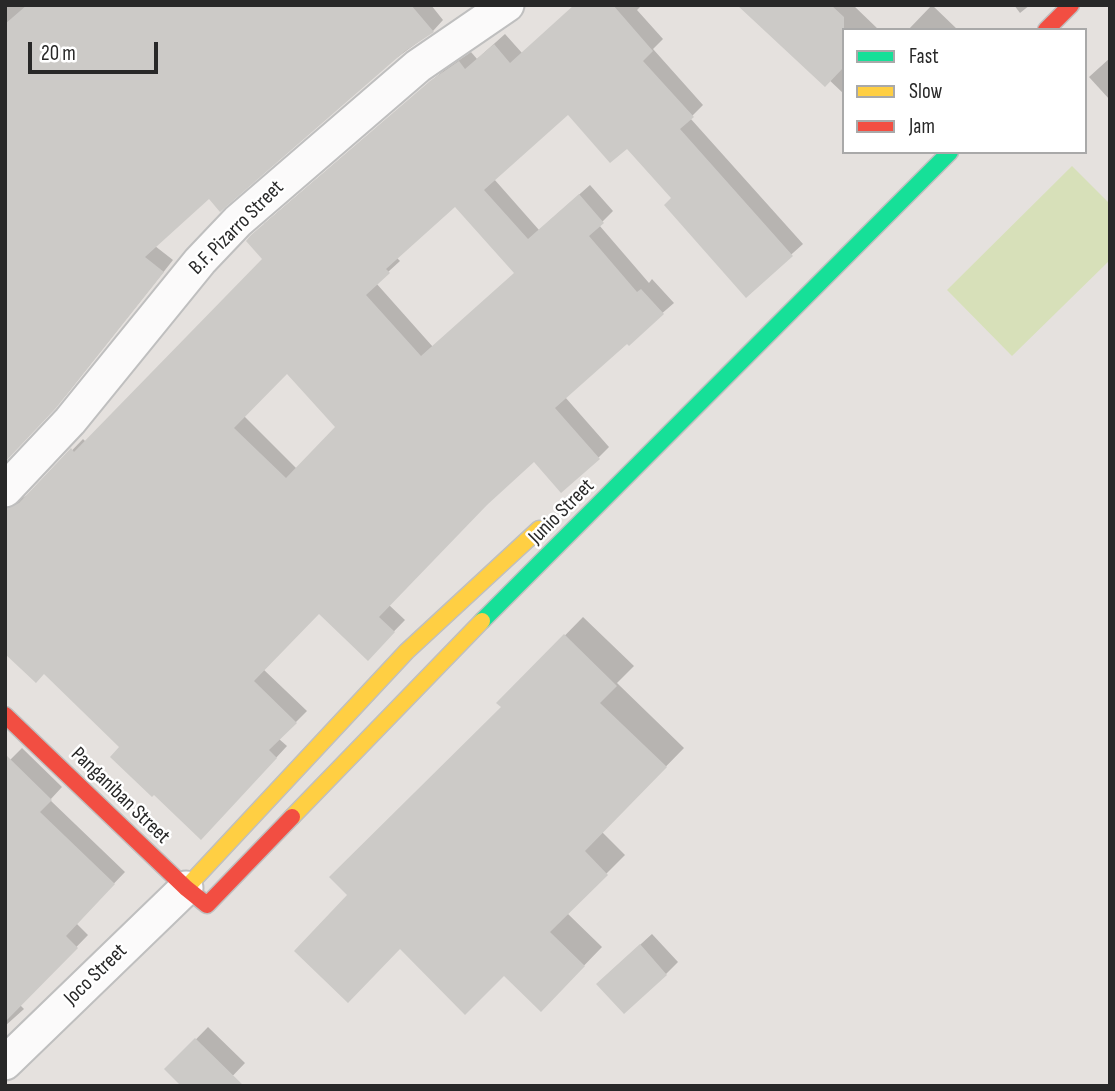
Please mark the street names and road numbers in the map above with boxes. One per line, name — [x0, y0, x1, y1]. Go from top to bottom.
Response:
street label: B.F. Pizarro Street — [184, 175, 290, 281]
street label: Junio Street — [524, 474, 600, 550]
street label: Panganiban Street — [65, 742, 175, 850]
street label: Joco Street — [59, 939, 133, 1011]

